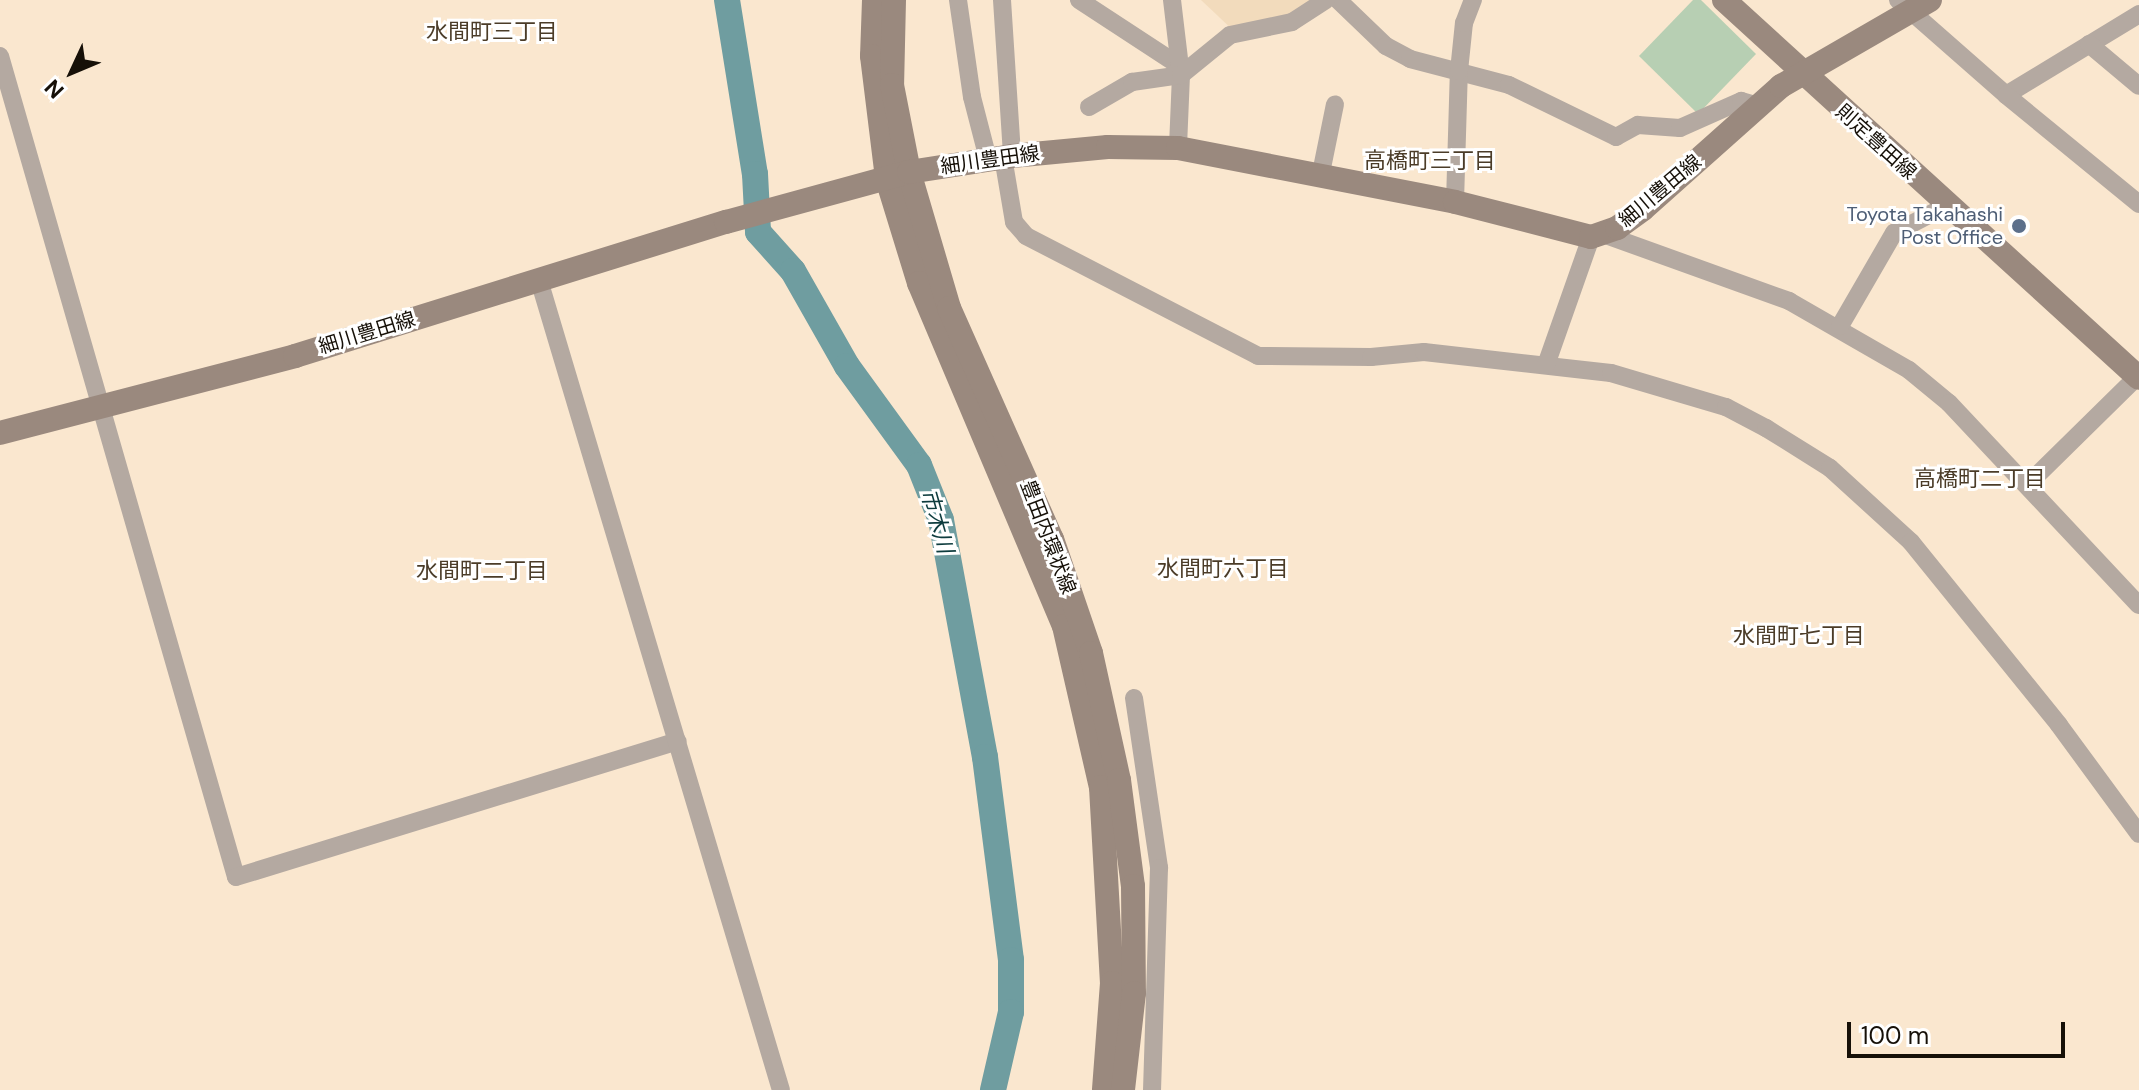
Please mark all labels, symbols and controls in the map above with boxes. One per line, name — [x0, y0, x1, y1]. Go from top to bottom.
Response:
district label: 水間町三丁目 — [426, 19, 558, 45]
north arrow — [32, 32, 112, 112]
text: N — [38, 73, 70, 105]
street label: 則定豊田線 — [1831, 100, 1921, 184]
street label: 細川豊田線 — [939, 141, 1041, 179]
district label: 高橋町三丁目 — [1364, 148, 1496, 174]
street label: 細川豊田線 — [1614, 150, 1706, 232]
place label: Toyota Takahashi Post Office — [1847, 202, 2003, 249]
marker: Toyota Takahashi Post Office — [2010, 217, 2028, 235]
street label: 細川豊田線 — [316, 307, 418, 359]
district label: 高橋町二丁目 — [1914, 466, 2046, 492]
street label: 豊田内環状線 — [1015, 477, 1081, 597]
water label: 市木川 — [915, 486, 959, 556]
district label: 水間町六丁目 — [1157, 556, 1289, 582]
district label: 水間町二丁目 — [416, 558, 548, 584]
district label: 水間町七丁目 — [1733, 623, 1865, 649]
scale bar — [1851, 1006, 2069, 1056]
text: 100 m — [1861, 1020, 1929, 1051]

